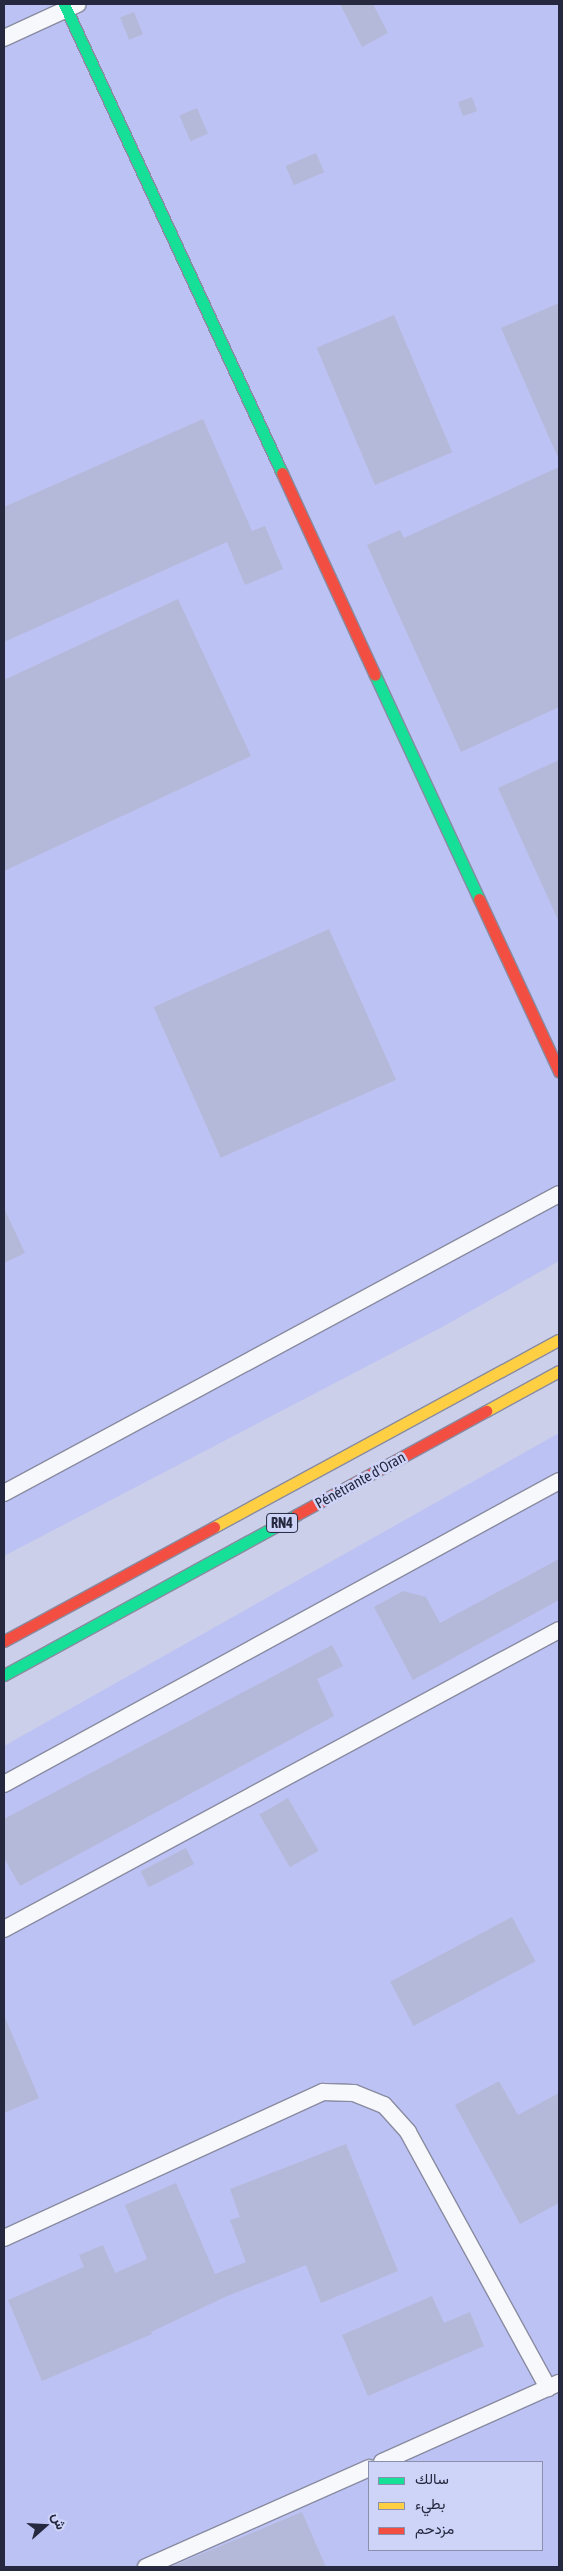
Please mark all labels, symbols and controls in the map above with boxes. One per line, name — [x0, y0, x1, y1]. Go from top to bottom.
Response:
street label: Pénétrante d'Oran — [312, 1448, 408, 1512]
road number: RN4 — [266, 1512, 298, 1535]
legend — [368, 2461, 543, 2551]
text: سالك — [415, 2470, 449, 2487]
text: بطيء — [415, 2495, 445, 2512]
north arrow — [20, 2501, 70, 2551]
text: ش — [49, 2511, 69, 2532]
text: مزدحم — [415, 2520, 454, 2537]

